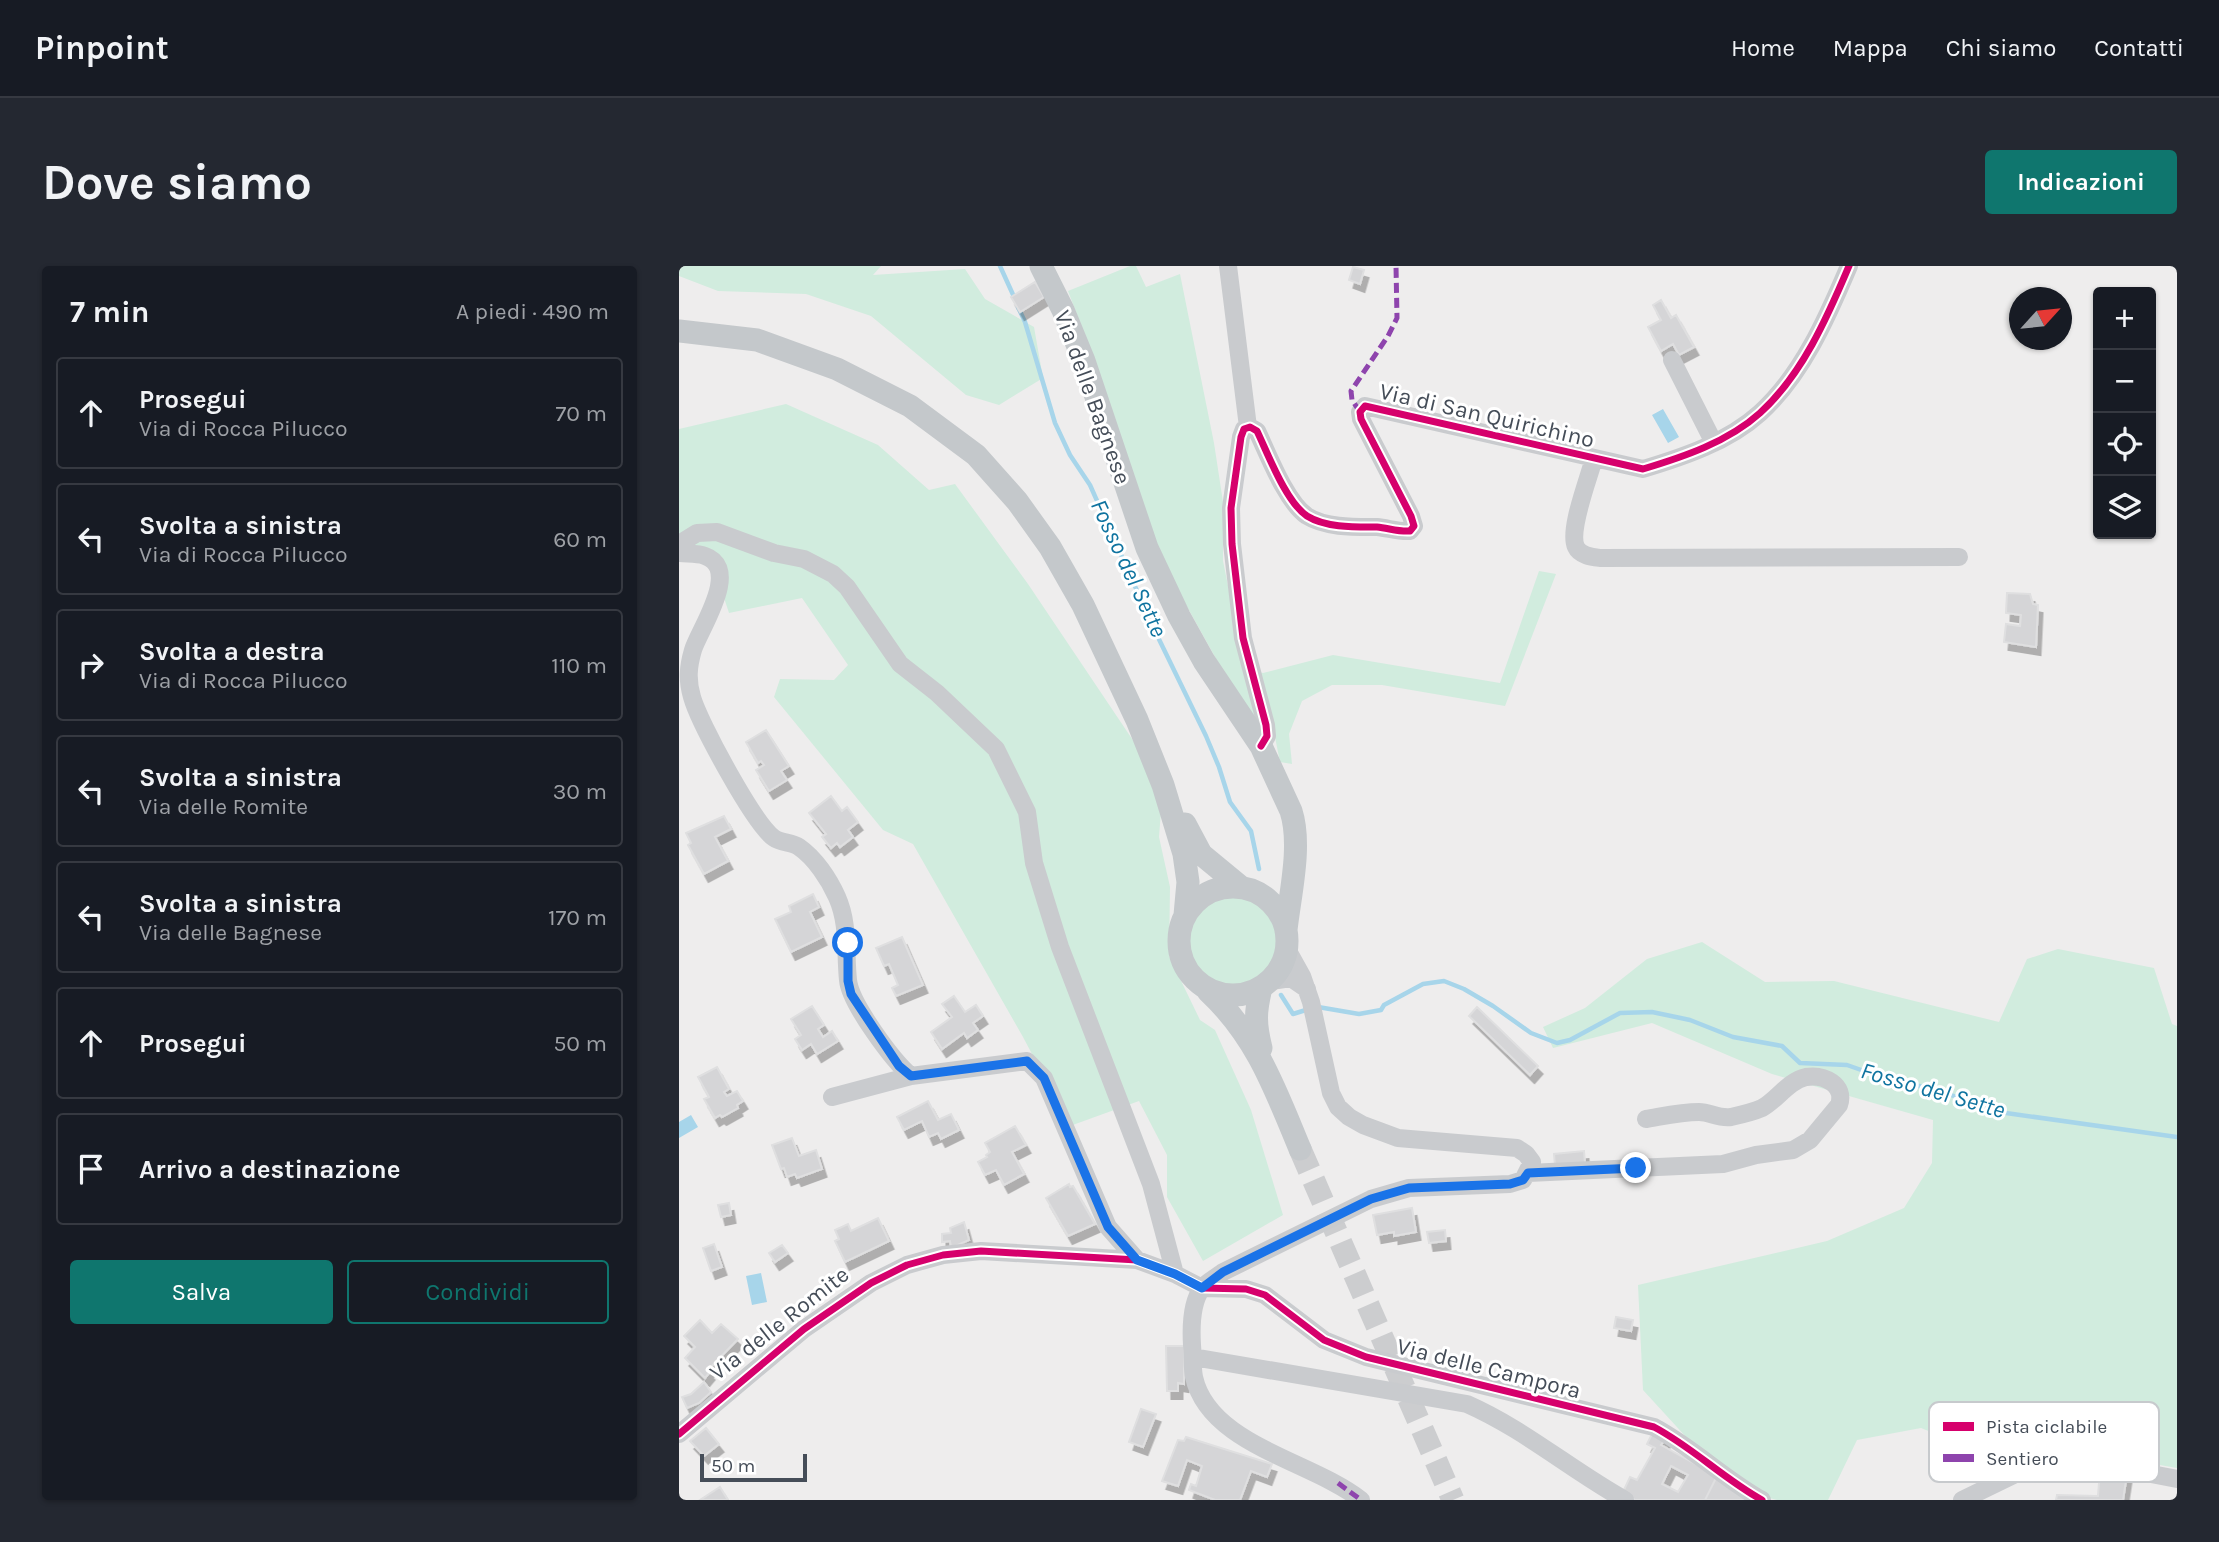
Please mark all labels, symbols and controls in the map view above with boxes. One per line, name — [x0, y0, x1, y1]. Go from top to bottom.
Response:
text: Pinpoint — [35, 29, 169, 67]
text: Home — [1731, 34, 1795, 62]
text: Mappa — [1833, 34, 1908, 62]
text: Chi siamo — [1946, 34, 2056, 62]
text: Contatti — [2094, 34, 2184, 62]
button: Indicazioni — [1985, 150, 2177, 214]
text: Dove siamo — [42, 154, 312, 211]
north arrow — [2009, 287, 2072, 350]
map controls — [2093, 287, 2156, 539]
button: + — [2093, 287, 2156, 350]
text: 7 min — [70, 294, 150, 330]
text: A piedi · 490 m — [456, 298, 609, 325]
street label: Via delle Bagnese — [1049, 307, 1137, 488]
button: − — [2093, 350, 2156, 413]
street label: Via di San Quirichino — [1377, 378, 1597, 453]
text: Prosegui — [139, 384, 246, 415]
icon: ahead — [72, 394, 110, 432]
text: 70 m — [556, 400, 607, 427]
button: locate — [2093, 413, 2156, 476]
text: Via di Rocca Pilucco — [139, 415, 348, 442]
button: layers — [2093, 476, 2156, 539]
water label: Fosso del Sette — [1085, 495, 1173, 641]
text: Svolta a sinistra — [139, 510, 342, 541]
icon: left — [72, 520, 110, 558]
text: 60 m — [553, 526, 607, 553]
text: Via di Rocca Pilucco — [139, 541, 348, 568]
text: Svolta a destra — [139, 636, 325, 667]
icon: right — [72, 646, 110, 684]
text: 110 m — [551, 652, 607, 679]
text: Via di Rocca Pilucco — [139, 667, 348, 694]
text: Svolta a sinistra — [139, 762, 342, 793]
icon: left — [72, 772, 110, 810]
text: 30 m — [553, 778, 607, 805]
text: Via delle Romite — [139, 793, 308, 820]
text: Svolta a sinistra — [139, 888, 342, 919]
icon: left — [72, 898, 110, 936]
text: 170 m — [548, 904, 607, 931]
text: Via delle Bagnese — [139, 919, 322, 946]
route start — [832, 927, 863, 958]
icon: ahead — [72, 1024, 110, 1062]
text: Prosegui — [139, 1028, 246, 1059]
text: 50 m — [553, 1030, 607, 1057]
water label: Fosso del Sette — [1858, 1056, 2008, 1124]
icon: arrive — [72, 1150, 110, 1188]
route end — [1620, 1152, 1651, 1183]
text: Arrivo a destinazione — [139, 1154, 401, 1185]
button: Salva — [70, 1260, 333, 1324]
button: Condividi — [347, 1260, 609, 1324]
street label: Via delle Romite — [704, 1261, 854, 1386]
street label: Via delle Campora — [1394, 1333, 1584, 1404]
legend — [1929, 1402, 2159, 1482]
text: Pista ciclabile — [1986, 1416, 2107, 1438]
text: Sentiero — [1986, 1448, 2059, 1470]
scale bar — [700, 1451, 807, 1483]
text: 50 m — [711, 1455, 755, 1477]

